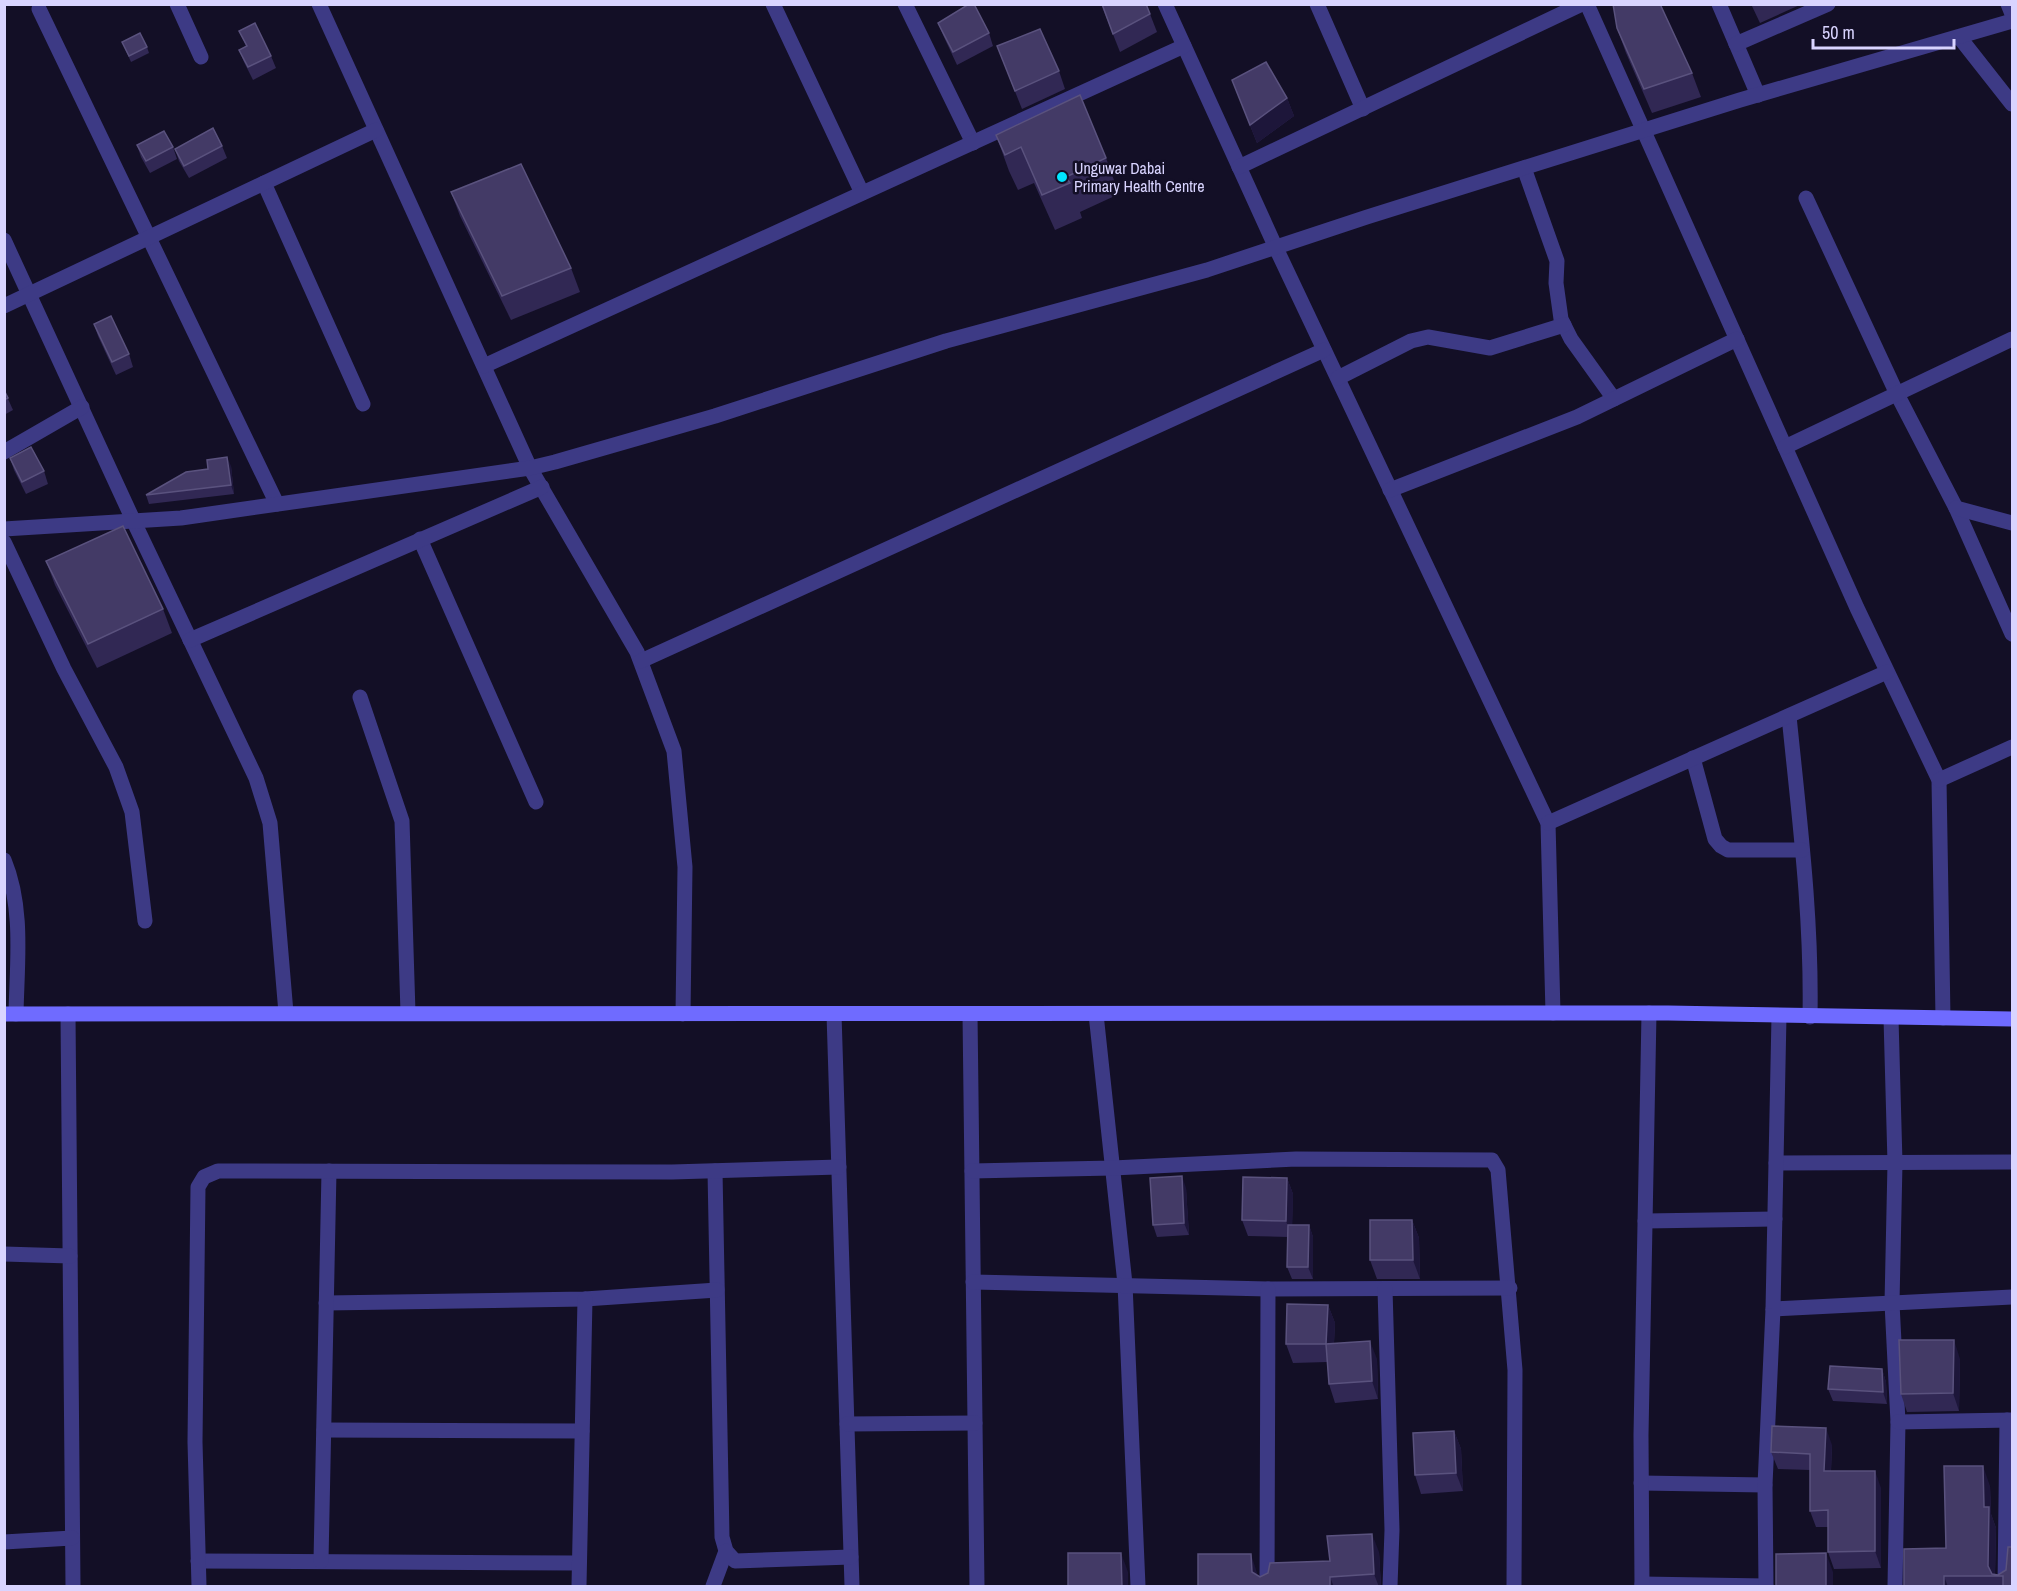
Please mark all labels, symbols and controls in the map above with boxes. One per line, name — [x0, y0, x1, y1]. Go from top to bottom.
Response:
scale bar — [1813, 12, 1954, 50]
text: 50 m — [1822, 20, 1855, 45]
place label: Unguwar Dabai Primary Health Centre — [1074, 157, 1205, 197]
marker: Unguwar Dabai Primary Health Centre — [1055, 170, 1069, 184]

